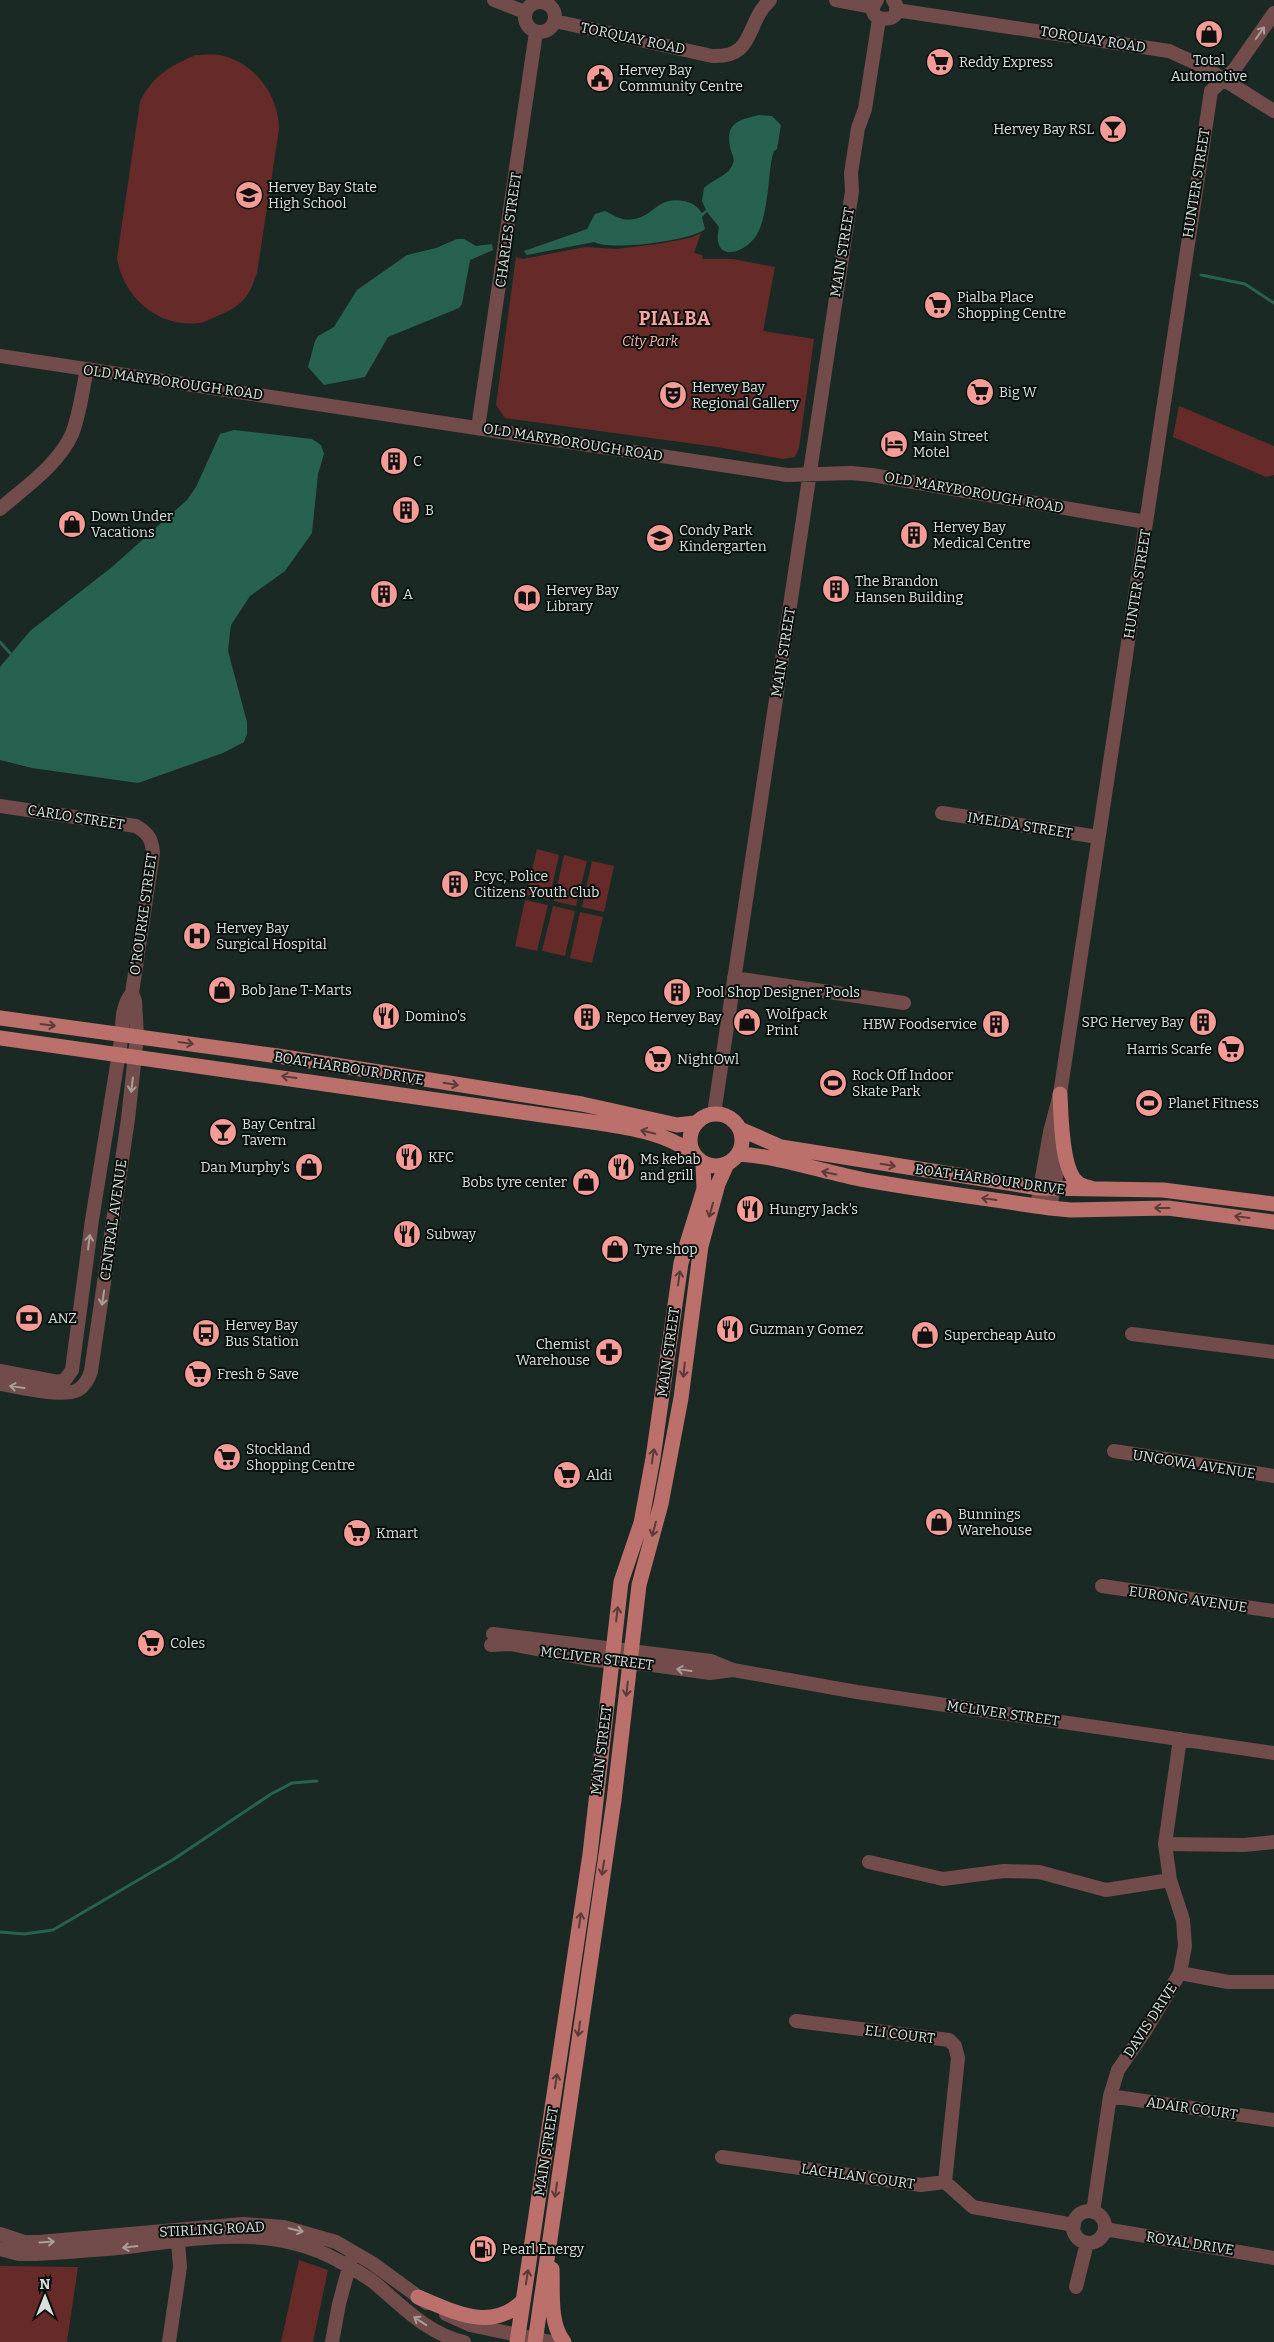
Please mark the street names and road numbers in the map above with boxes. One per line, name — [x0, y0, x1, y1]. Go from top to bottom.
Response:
street label: TORQUAY ROAD — [579, 19, 687, 58]
street label: TORQUAY ROAD — [1039, 23, 1147, 56]
street label: HUNTER STREET — [1179, 127, 1214, 239]
street label: CHARLES STREET — [492, 171, 525, 289]
street label: MAIN STREET — [827, 206, 858, 298]
street label: OLD MARYBOROUGH ROAD — [82, 361, 264, 404]
street label: OLD MARYBOROUGH ROAD — [482, 420, 664, 465]
street label: OLD MARYBOROUGH ROAD — [883, 468, 1065, 517]
street label: HUNTER STREET — [1120, 528, 1155, 640]
street label: MAIN STREET — [768, 606, 799, 698]
street label: CARLO STREET — [26, 801, 126, 834]
street label: IMELDA STREET — [966, 809, 1074, 842]
street label: O'ROURKE STREET — [126, 852, 160, 976]
street label: BOAT HARBOUR DRIVE — [273, 1048, 425, 1089]
street label: CENTRAL AVENUE — [97, 1158, 130, 1282]
street label: BOAT HARBOUR DRIVE — [914, 1161, 1066, 1198]
street label: MAIN STREET — [654, 1306, 683, 1398]
street label: UNGOWA AVENUE — [1131, 1446, 1257, 1483]
street label: EURONG AVENUE — [1128, 1583, 1248, 1616]
street label: MCLIVER STREET — [539, 1643, 655, 1674]
street label: MCLIVER STREET — [945, 1697, 1061, 1730]
street label: MAIN STREET — [588, 1704, 615, 1796]
street label: DAVIS DRIVE — [1120, 1980, 1181, 2061]
street label: ELI COURT — [864, 2022, 936, 2047]
street label: ADAIR COURT — [1145, 2094, 1239, 2123]
street label: MAIN STREET — [531, 2105, 562, 2197]
street label: LACHLAN COURT — [800, 2160, 916, 2193]
street label: STIRLING ROAD — [159, 2218, 265, 2241]
street label: ROYAL DRIVE — [1145, 2228, 1235, 2259]

